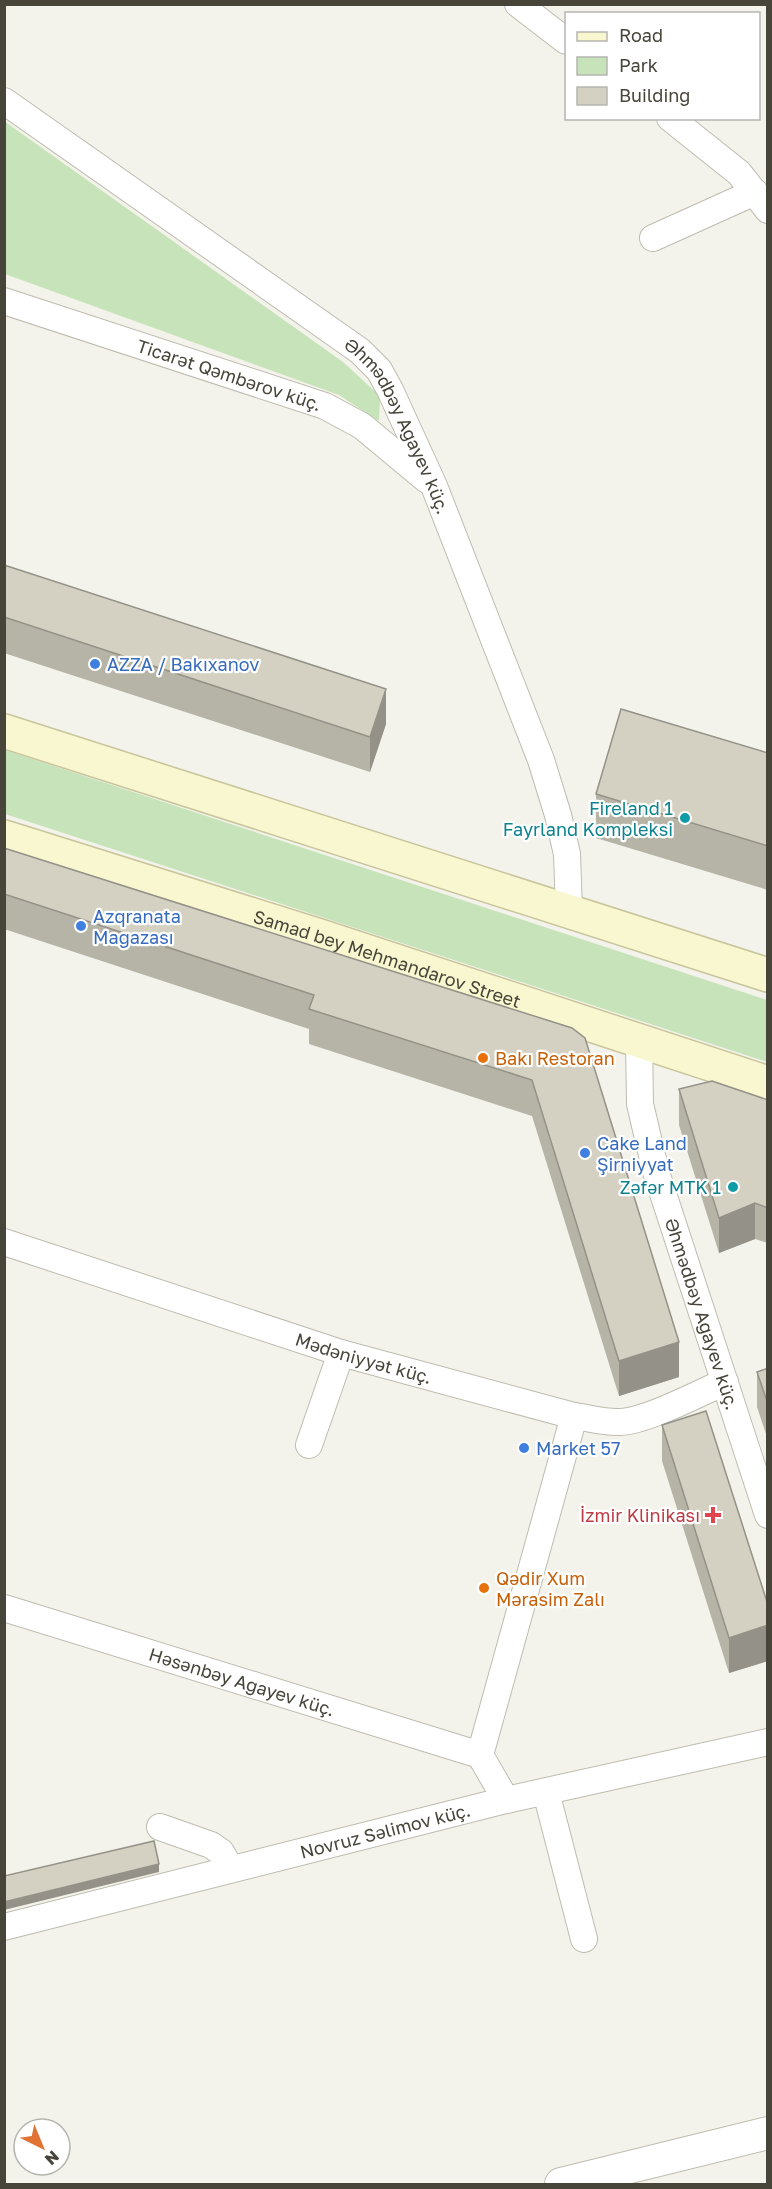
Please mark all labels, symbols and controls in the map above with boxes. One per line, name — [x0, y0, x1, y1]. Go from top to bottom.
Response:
legend — [565, 12, 760, 120]
text: Road — [619, 24, 663, 46]
text: Park — [619, 54, 658, 76]
text: Building — [619, 84, 690, 106]
street label: Əhmədbəy Ağayev küç. — [340, 333, 455, 517]
street label: Ticarət Qəmbərov küç. — [134, 334, 324, 415]
place label: AZZA / Bakıxanov — [107, 653, 259, 675]
marker: AZZA / Bakıxanov — [88, 657, 102, 671]
place label: Fireland 1 Fayrland Kompleksi — [503, 797, 673, 840]
marker: Fireland 1 Fayrland Kompleksi — [678, 811, 692, 825]
place label: Azqranata Mağazası — [93, 905, 181, 948]
street label: Samad bey Mehmandarov Street — [251, 905, 524, 1012]
marker: Azqranata Mağazası — [74, 919, 88, 933]
place label: Bakı Restoran — [495, 1047, 615, 1069]
marker: Bakı Restoran — [476, 1051, 490, 1065]
place label: Cake Land Şirniyyat — [597, 1132, 687, 1175]
marker: Cake Land Şirniyyat — [578, 1146, 592, 1160]
place label: Zəfər MTK 1 — [620, 1176, 721, 1198]
marker: Zəfər MTK 1 — [726, 1180, 740, 1194]
street label: Əhmədbəy Ağayev küç. — [661, 1215, 744, 1412]
street label: Mədəniyyət küç. — [293, 1328, 434, 1388]
place label: Market 57 — [536, 1437, 621, 1459]
marker: Market 57 — [517, 1441, 531, 1455]
place label: İzmir Klinikası — [580, 1504, 700, 1526]
marker: İzmir Klinikası — [704, 1506, 722, 1524]
place label: Qədir Xum Mərasim Zalı — [496, 1567, 605, 1610]
marker: Qədir Xum Mərasim Zalı — [477, 1581, 491, 1595]
street label: Həsənbəy Ağayev küç. — [146, 1642, 337, 1720]
street label: Novruz Səlimov küç. — [298, 1799, 472, 1863]
north arrow — [12, 2117, 72, 2177]
text: N — [41, 2147, 64, 2169]

